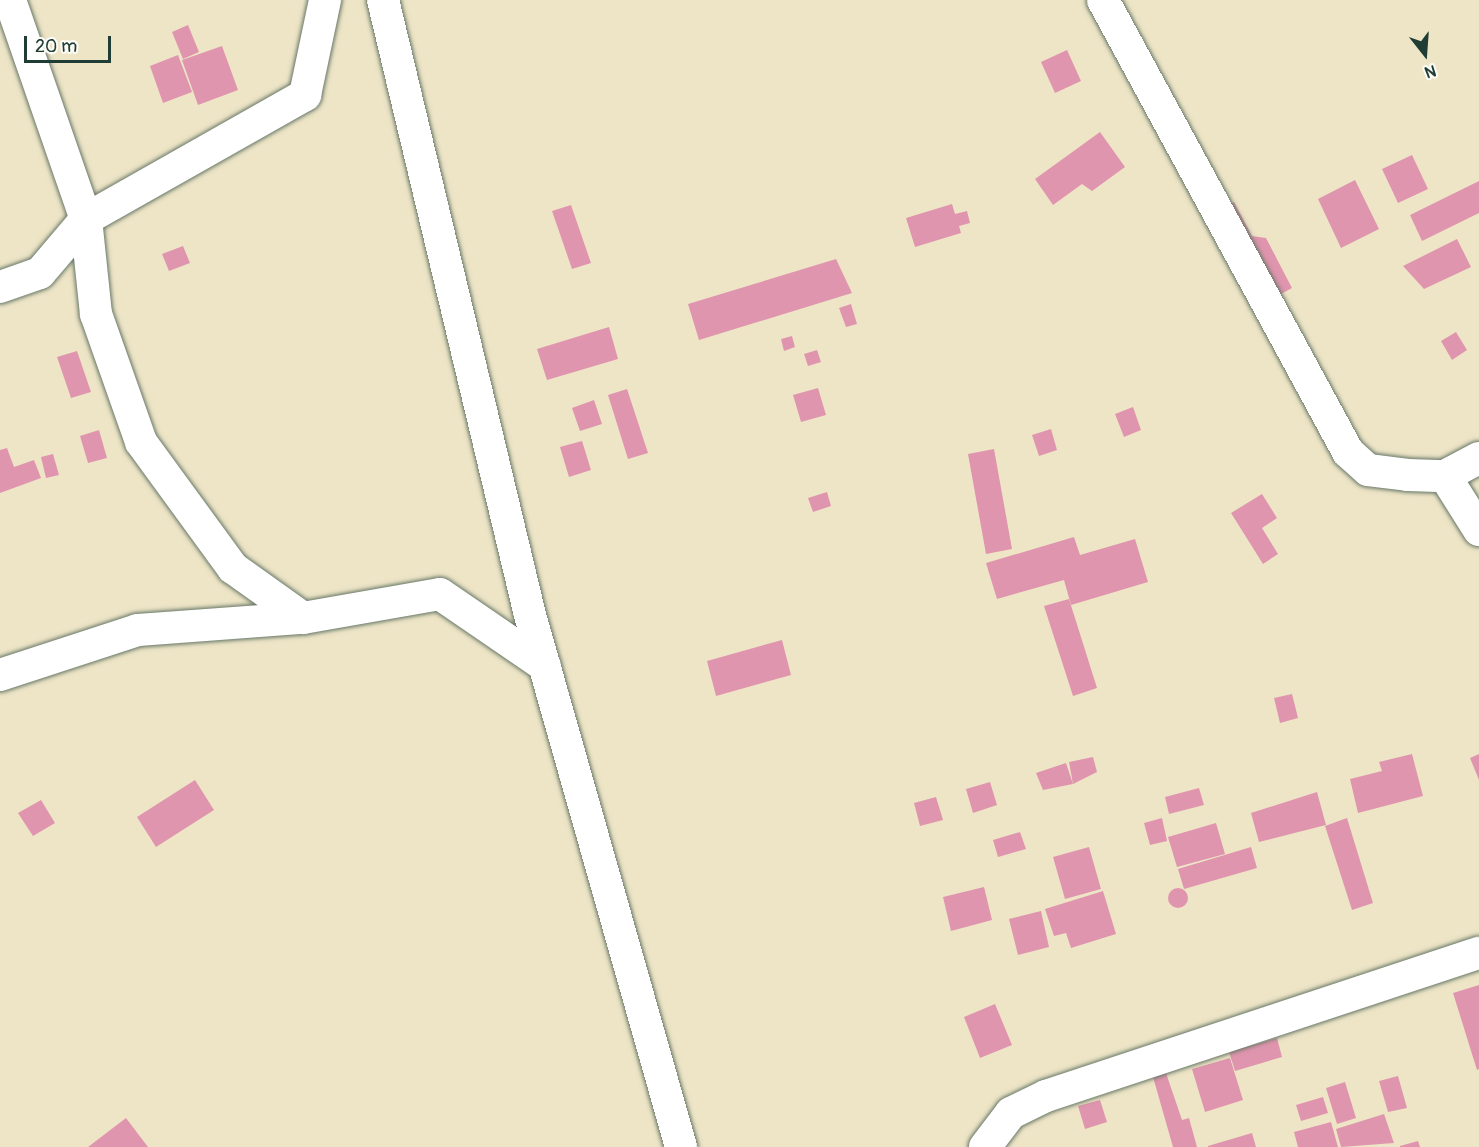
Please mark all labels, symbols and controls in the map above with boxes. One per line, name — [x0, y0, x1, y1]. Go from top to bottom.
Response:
scale bar — [27, 24, 114, 62]
north arrow — [1395, 24, 1455, 84]
text: 20 m — [35, 35, 77, 58]
text: N — [1422, 60, 1438, 82]

